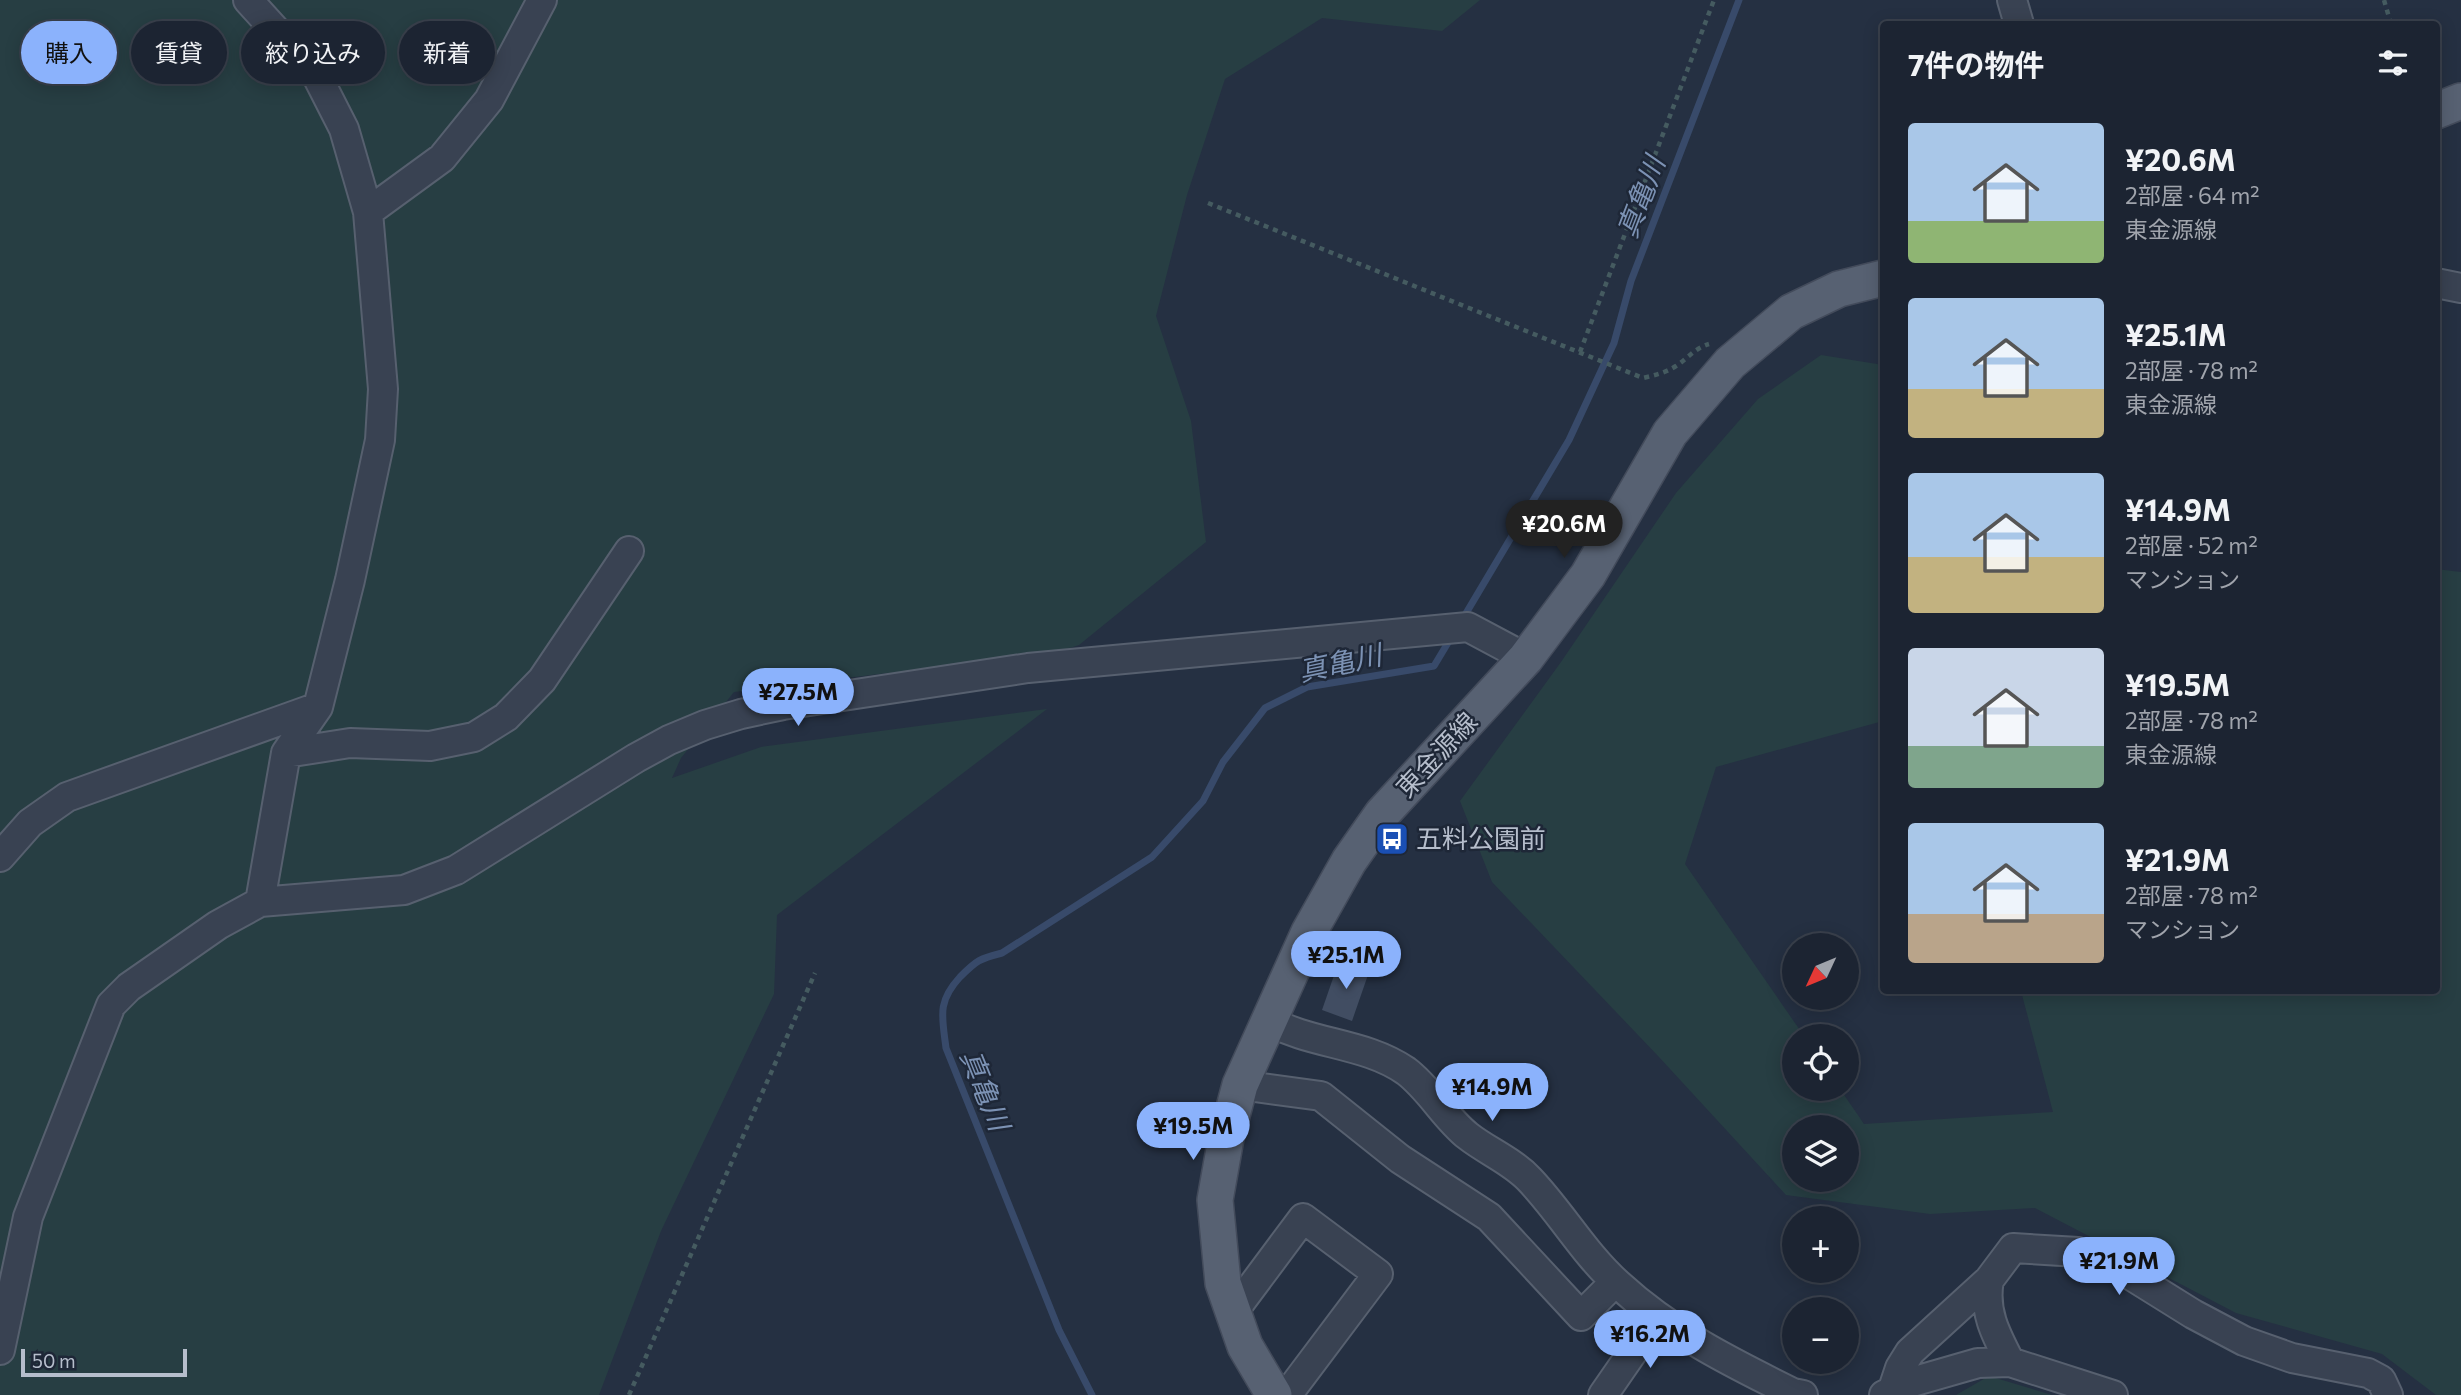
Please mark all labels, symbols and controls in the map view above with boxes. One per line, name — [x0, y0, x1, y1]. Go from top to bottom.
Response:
chip: 購入 — [21, 21, 117, 84]
chip: 賃貸 — [131, 21, 227, 84]
chip: 絞り込み — [241, 21, 385, 84]
chip: 新着 — [399, 21, 495, 84]
icon: filters — [2374, 44, 2412, 82]
text: 7件の物件 — [1908, 45, 2045, 82]
text: ¥20.6M — [2125, 140, 2236, 177]
water label: 真亀川 — [1609, 149, 1672, 242]
icon: home — [1964, 151, 2048, 235]
text: 2部屋 · 64 m² — [2125, 181, 2259, 209]
text: 東金源線 — [2125, 215, 2217, 243]
text: ¥25.1M — [2125, 315, 2227, 352]
icon: home — [1964, 326, 2048, 410]
text: 2部屋 · 78 m² — [2125, 356, 2258, 384]
text: 東金源線 — [2125, 390, 2217, 418]
text: ¥14.9M — [2125, 490, 2231, 527]
pin: ¥20.6M — [1507, 500, 1621, 560]
icon: home — [1964, 501, 2048, 585]
text: ¥20.6M — [1522, 509, 1606, 537]
text: 2部屋 · 52 m² — [2125, 531, 2258, 559]
text: マンション — [2125, 565, 2240, 593]
water label: 真亀川 — [1295, 636, 1387, 687]
text: ¥19.5M — [2125, 665, 2230, 702]
pin: ¥27.5M — [741, 668, 855, 728]
icon: home — [1964, 676, 2048, 760]
text: ¥27.5M — [758, 677, 838, 705]
street label: 東金源線 — [1389, 705, 1483, 803]
text: 2部屋 · 78 m² — [2125, 706, 2258, 734]
text: 東金源線 — [2125, 740, 2217, 768]
bus stop icon: 五料公園前 — [1373, 820, 1411, 858]
place label: 五料公園前 — [1416, 822, 1546, 853]
text: ¥21.9M — [2125, 840, 2230, 877]
icon: home — [1964, 851, 2048, 935]
text: 2部屋 · 78 m² — [2125, 881, 2258, 909]
text: マンション — [2125, 915, 2240, 943]
pin: ¥25.1M — [1289, 932, 1403, 991]
north arrow — [1782, 933, 1858, 1010]
map controls — [1782, 933, 1859, 1374]
text: ¥25.1M — [1307, 940, 1385, 968]
button: locate — [1782, 1024, 1859, 1101]
water label: 真亀川 — [954, 1044, 1019, 1138]
pin: ¥14.9M — [1435, 1064, 1549, 1123]
text: ¥14.9M — [1451, 1072, 1533, 1100]
pin: ¥19.5M — [1136, 1102, 1250, 1162]
text: ¥19.5M — [1153, 1111, 1233, 1139]
button: layers — [1782, 1115, 1859, 1192]
button: + — [1782, 1206, 1859, 1283]
pin: ¥21.9M — [2062, 1238, 2176, 1297]
text: ¥21.9M — [2079, 1246, 2159, 1274]
button: − — [1782, 1297, 1859, 1374]
pin: ¥16.2M — [1593, 1310, 1707, 1370]
text: ¥16.2M — [1610, 1319, 1690, 1347]
scale bar — [21, 1346, 187, 1378]
text: 50 m — [32, 1349, 76, 1372]

